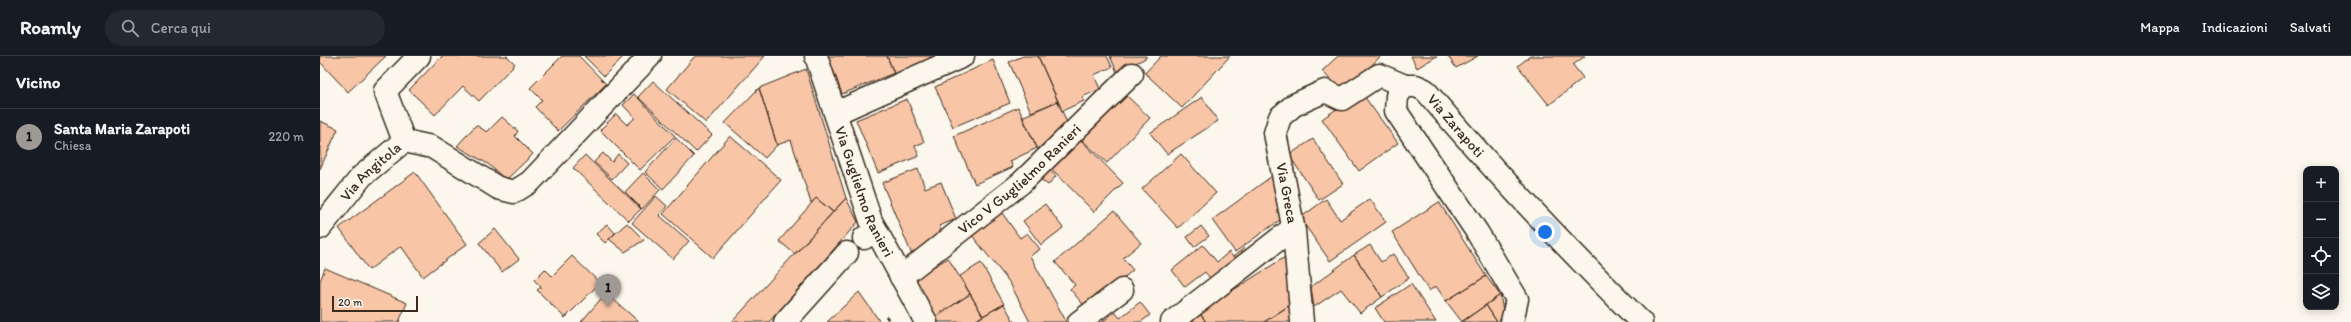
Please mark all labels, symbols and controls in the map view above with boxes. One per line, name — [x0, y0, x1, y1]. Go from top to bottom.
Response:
search box — [105, 10, 385, 46]
text: Roamly — [20, 16, 81, 39]
icon: search — [119, 17, 141, 39]
text: Cerca qui — [151, 19, 211, 37]
text: Mappa — [2140, 19, 2180, 36]
text: Indicazioni — [2202, 19, 2268, 36]
text: Salvati — [2290, 19, 2331, 36]
text: Vicino — [16, 72, 60, 92]
street label: Via Zarapoti — [1423, 90, 1488, 161]
text: Santa Maria Zarapoti — [54, 120, 190, 138]
street label: Vico V Guglielmo Ranieri — [954, 120, 1085, 238]
street label: Via Guglielmo Ranieri — [831, 124, 898, 260]
text: 1 — [26, 129, 32, 144]
text: 220 m — [268, 129, 304, 144]
text: Chiesa — [54, 138, 91, 153]
street label: Via Angitola — [336, 138, 405, 205]
street label: Via Greca — [1272, 161, 1302, 225]
map controls — [2303, 166, 2339, 310]
button: + — [2303, 166, 2339, 202]
button: − — [2303, 202, 2339, 238]
your location — [1535, 222, 1555, 242]
button: locate — [2303, 238, 2339, 274]
pin: 1 — [595, 274, 621, 307]
button: layers — [2303, 274, 2339, 310]
scale bar — [332, 294, 418, 313]
text: 20 m — [338, 296, 362, 309]

